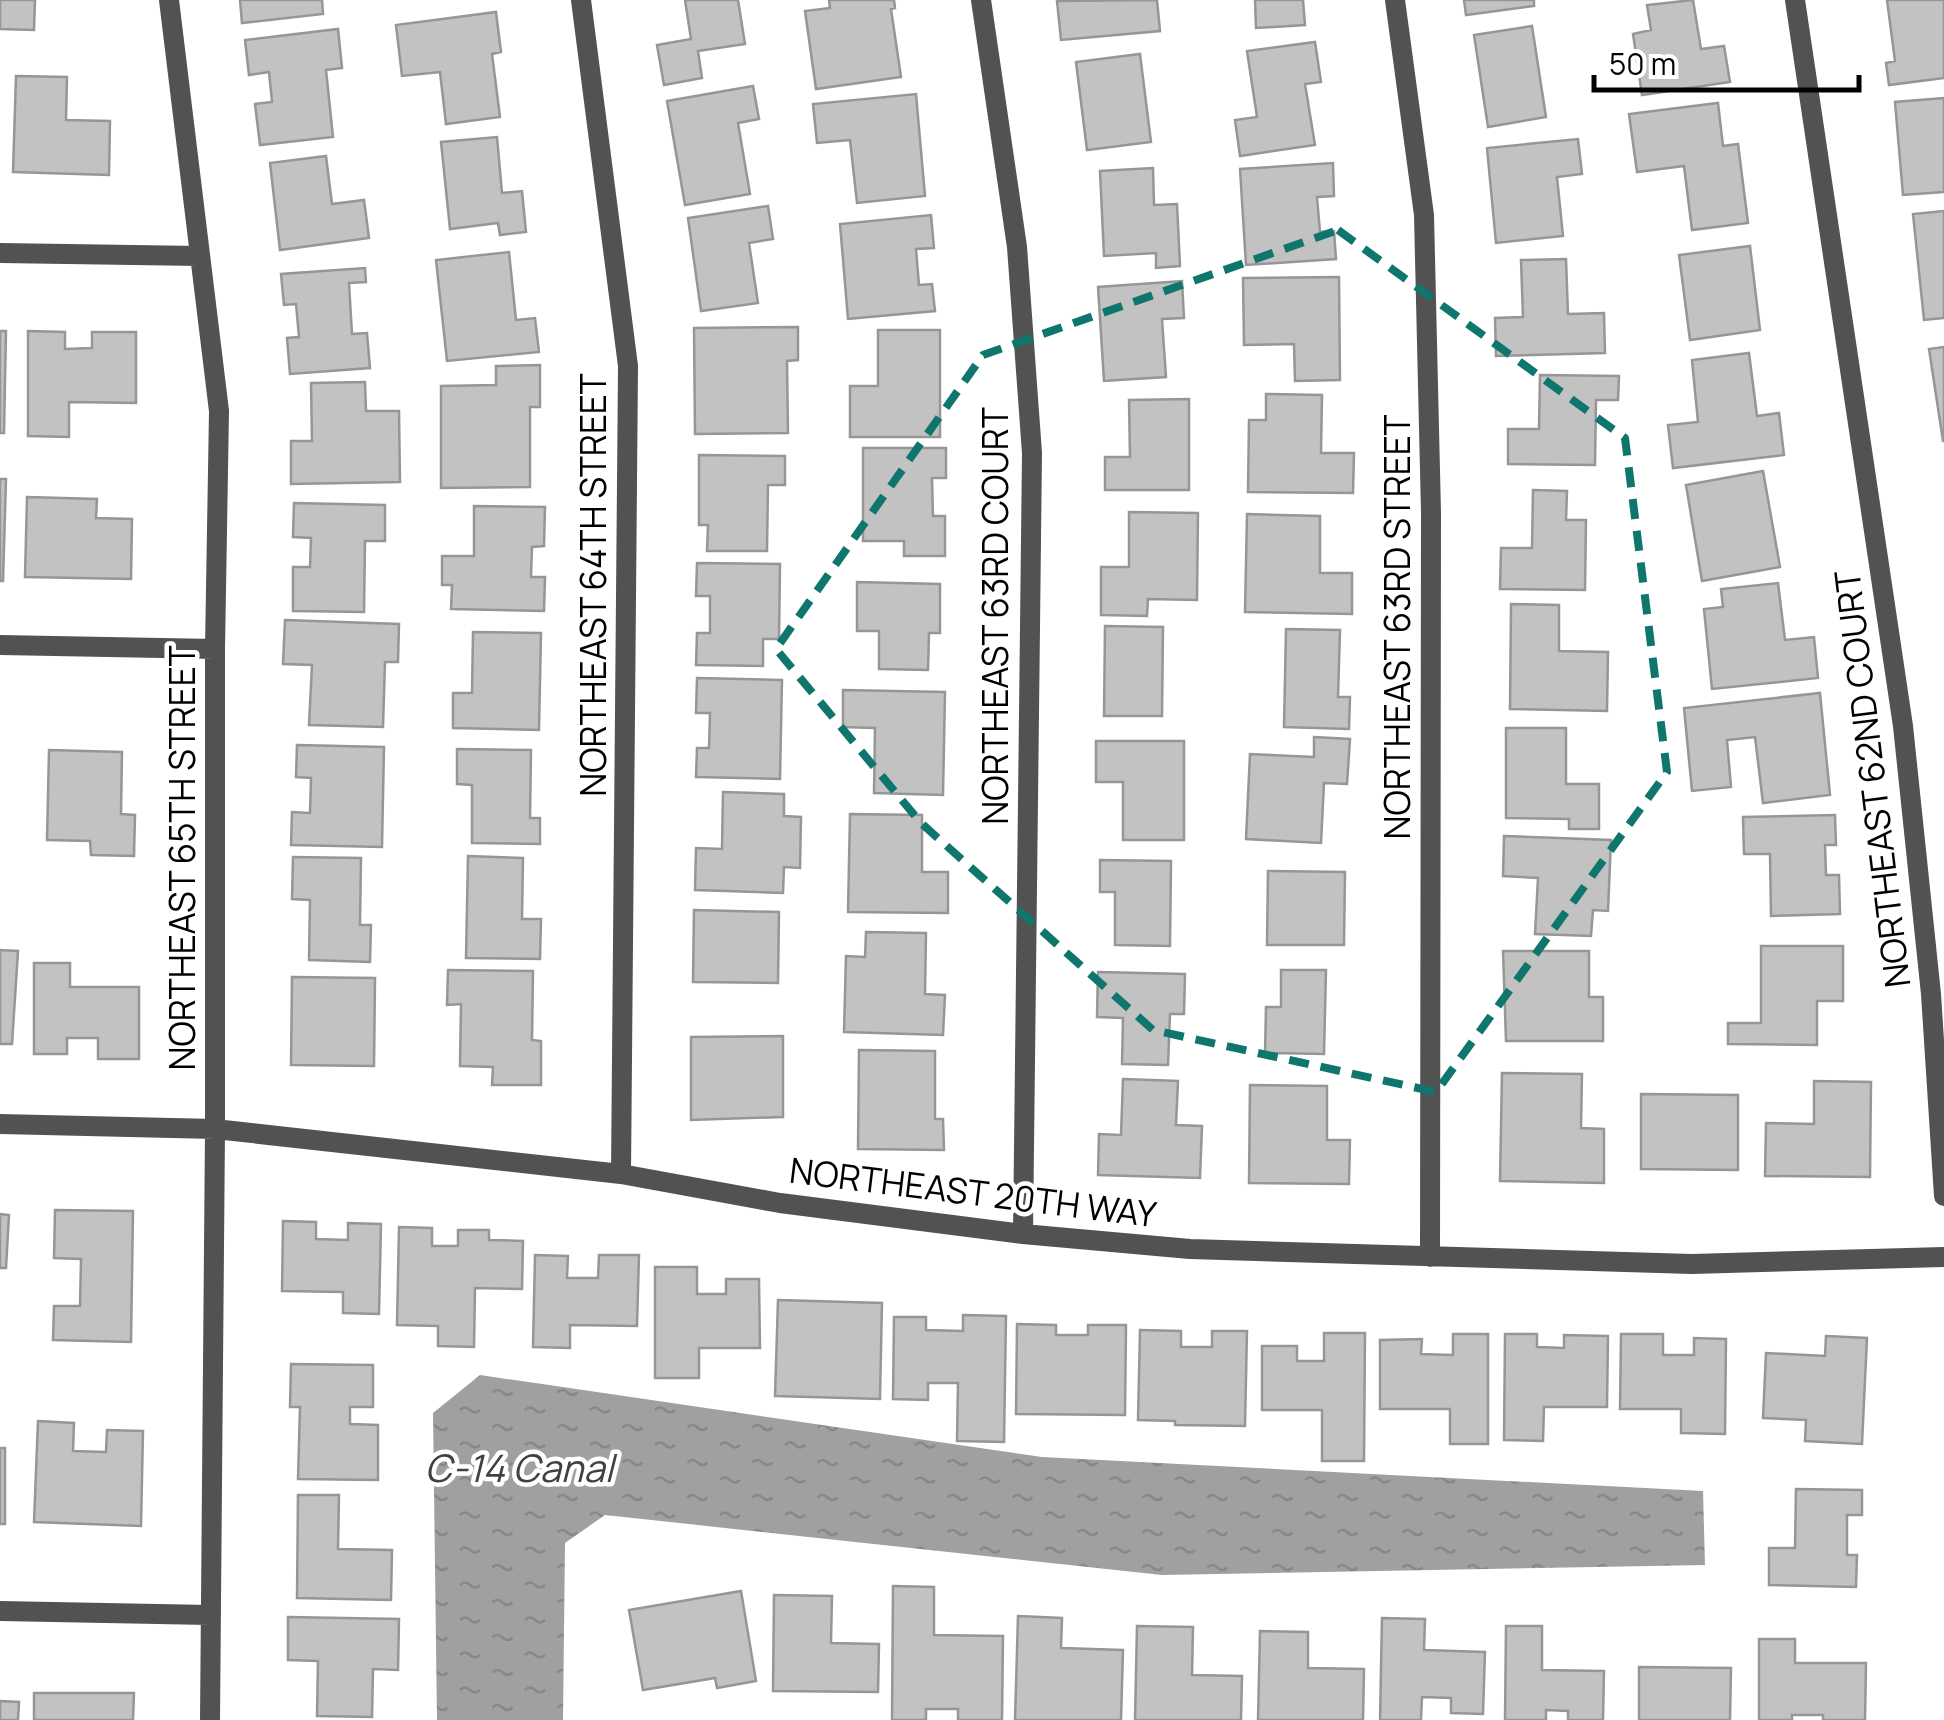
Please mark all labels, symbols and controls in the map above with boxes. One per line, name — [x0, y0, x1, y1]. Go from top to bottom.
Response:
scale bar — [1594, 30, 1859, 92]
text: 50 m — [1609, 43, 1676, 84]
street label: NORTHEAST 64TH STREET — [569, 373, 617, 797]
street label: NORTHEAST 63RD COURT — [971, 407, 1019, 825]
street label: NORTHEAST 63RD STREET — [1373, 414, 1421, 839]
street label: NORTHEAST 62ND COURT — [1823, 568, 1921, 990]
street label: NORTHEAST 65TH STREET — [158, 645, 206, 1071]
street label: NORTHEAST 20TH WAY — [787, 1146, 1160, 1238]
water label: C-14 Canal — [425, 1441, 618, 1493]

